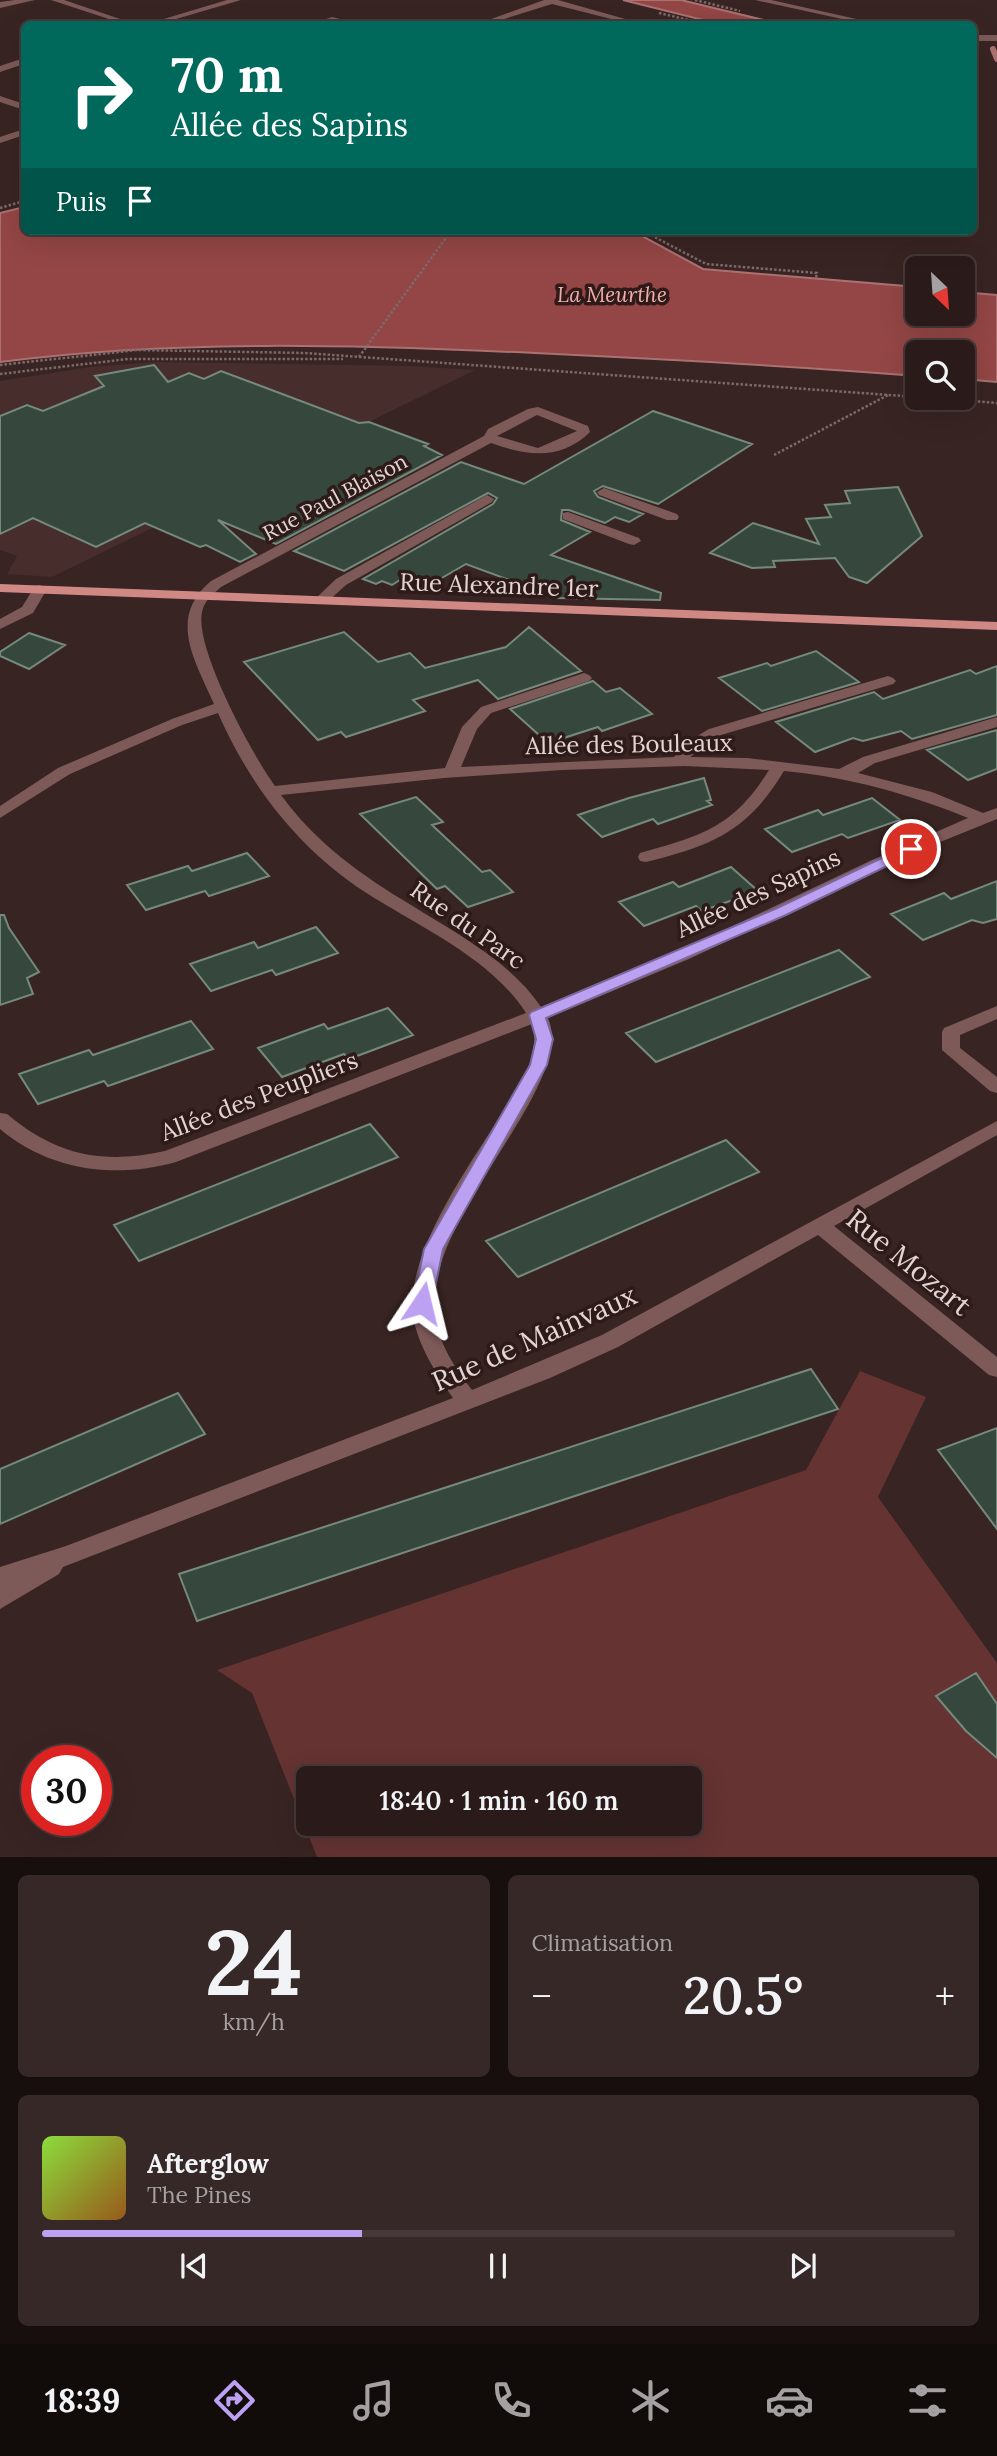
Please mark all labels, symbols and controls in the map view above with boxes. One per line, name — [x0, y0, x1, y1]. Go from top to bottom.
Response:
text: 70 m — [171, 43, 283, 105]
icon: right — [56, 49, 147, 140]
text: Allée des Sapins — [171, 104, 408, 145]
icon: arrive — [121, 182, 159, 220]
text: Puis — [56, 185, 107, 218]
north arrow — [905, 256, 975, 326]
map controls — [905, 256, 975, 410]
water label: La Meurthe — [557, 281, 667, 308]
button: search — [905, 340, 975, 410]
street label: Rue Paul Blaison — [258, 447, 412, 546]
street label: Rue Alexandre 1er — [399, 566, 600, 604]
street label: Allée des Bouleaux — [524, 727, 733, 761]
pin — [881, 819, 941, 879]
icon: arrive — [892, 830, 930, 868]
street label: Allée des Sapins — [670, 841, 845, 945]
street label: Rue du Parc — [404, 874, 532, 976]
street label: Allée des Peupliers — [155, 1044, 362, 1148]
street label: Rue Mozart — [839, 1201, 979, 1323]
position arrow — [385, 1266, 459, 1340]
street label: Rue de Mainvaux — [426, 1277, 642, 1399]
speed limit sign: 30 — [21, 1745, 112, 1836]
text: 18:40 · 1 min · 160 m — [380, 1784, 618, 1817]
text: 24 — [205, 1903, 303, 2020]
text: Climatisation — [532, 1928, 673, 1957]
text: 20.5° — [683, 1962, 804, 2028]
text: − — [532, 1972, 552, 2020]
text: + — [935, 1972, 955, 2020]
text: km/h — [223, 2007, 285, 2036]
text: Afterglow — [147, 2147, 269, 2180]
text: The Pines — [147, 2180, 252, 2209]
icon: previous — [175, 2247, 213, 2285]
icon: pause — [479, 2247, 517, 2285]
icon: next — [784, 2247, 822, 2285]
icon: directions — [210, 2376, 259, 2425]
icon: music — [349, 2376, 398, 2425]
icon: phone — [487, 2376, 536, 2425]
icon: climate — [626, 2376, 675, 2425]
icon: car — [765, 2376, 814, 2425]
icon: filters — [903, 2376, 952, 2425]
text: 18:39 — [45, 2380, 120, 2421]

